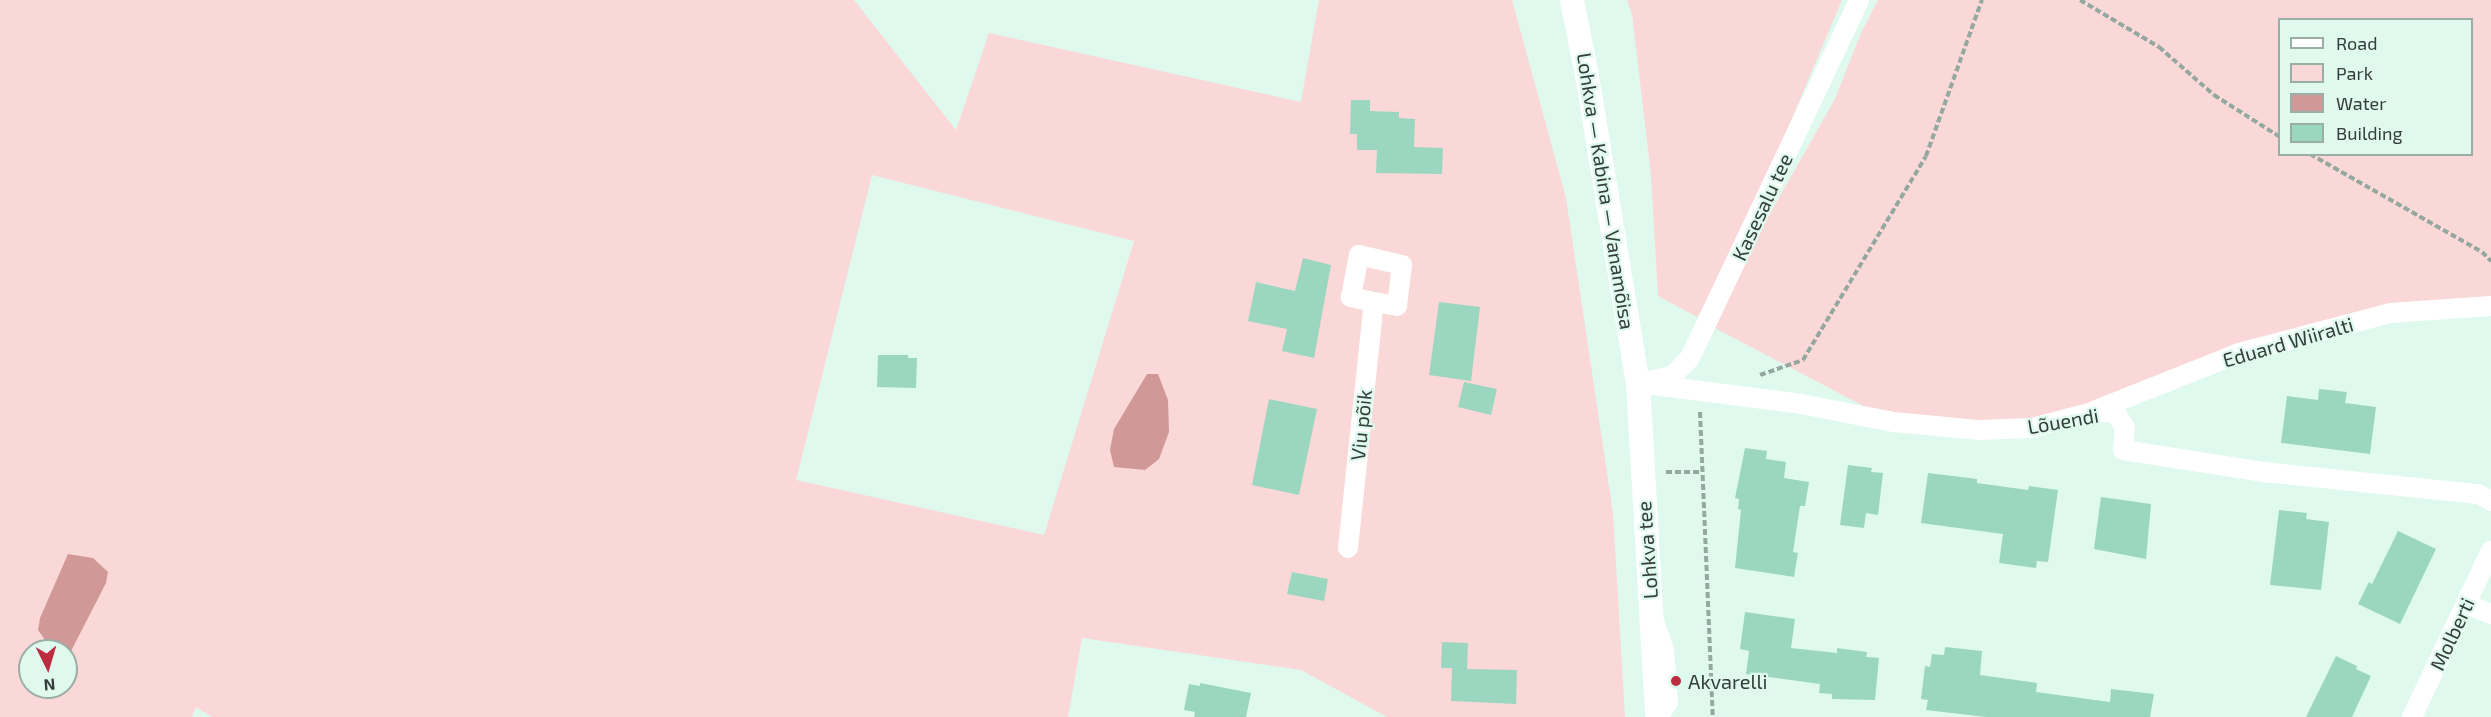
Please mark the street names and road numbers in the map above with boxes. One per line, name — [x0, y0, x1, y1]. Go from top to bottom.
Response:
street label: Lohkva — Kabina — Vanamõisa — [1572, 51, 1640, 331]
street label: Kasesalu tee — [1727, 149, 1797, 265]
street label: Eduard Wiiralti — [2220, 312, 2356, 372]
street label: Viu põik — [1345, 388, 1377, 462]
street label: Lõuendi — [2026, 403, 2100, 439]
street label: Lohkva tee — [1632, 500, 1662, 600]
street label: Molberti — [2425, 594, 2479, 674]

